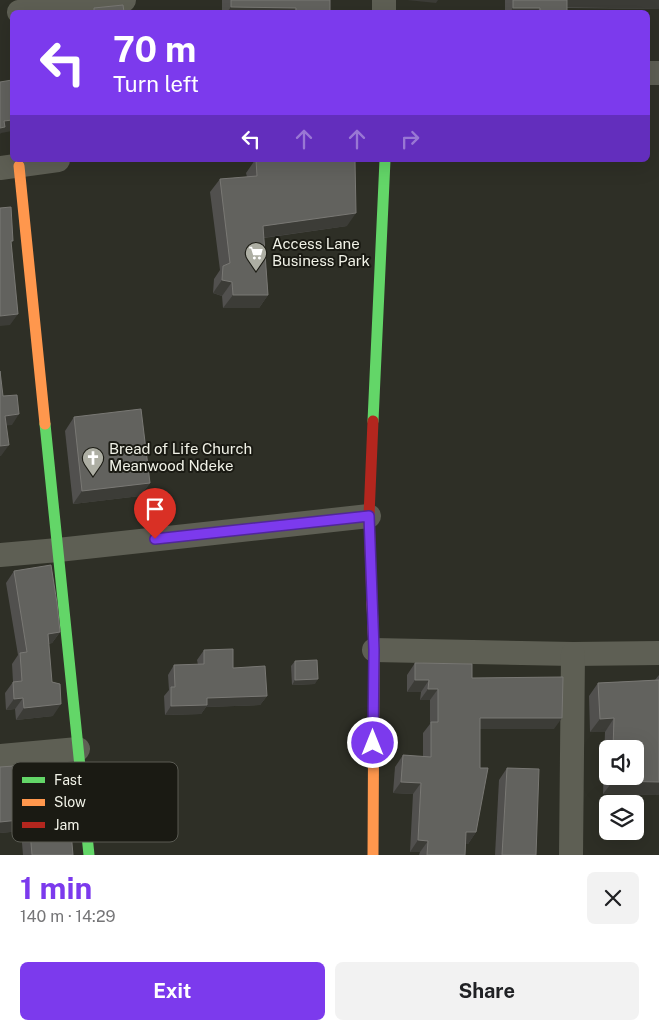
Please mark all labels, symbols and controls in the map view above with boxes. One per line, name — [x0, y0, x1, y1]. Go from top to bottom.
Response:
text: 70 m — [113, 29, 196, 70]
icon: left — [30, 30, 95, 95]
text: Turn left — [113, 71, 199, 97]
icon: left — [237, 125, 265, 153]
icon: ahead — [290, 125, 318, 153]
icon: ahead — [343, 125, 371, 153]
icon: right — [396, 125, 424, 153]
place label: Access Lane Business Park — [272, 235, 370, 269]
supermarket icon: Access Lane Business Park — [244, 241, 268, 272]
place label: Bread of Life Church Meanwood Ndeke — [109, 440, 252, 474]
church icon: Bread of Life Church Meanwood Ndeke — [81, 446, 105, 477]
pin — [134, 488, 176, 539]
icon: arrive — [141, 495, 169, 523]
position arrow — [346, 716, 398, 768]
map controls — [599, 740, 644, 840]
button: sound — [599, 740, 644, 785]
legend — [12, 762, 178, 842]
text: Fast — [54, 772, 82, 788]
text: Slow — [54, 794, 86, 810]
button: layers — [599, 795, 644, 840]
text: Jam — [54, 817, 79, 833]
text: 1 min — [20, 870, 92, 906]
button: close — [587, 872, 639, 924]
text: 140 m · 14:29 — [20, 907, 115, 926]
button: Exit — [20, 962, 325, 1020]
button: Share — [335, 962, 639, 1020]

